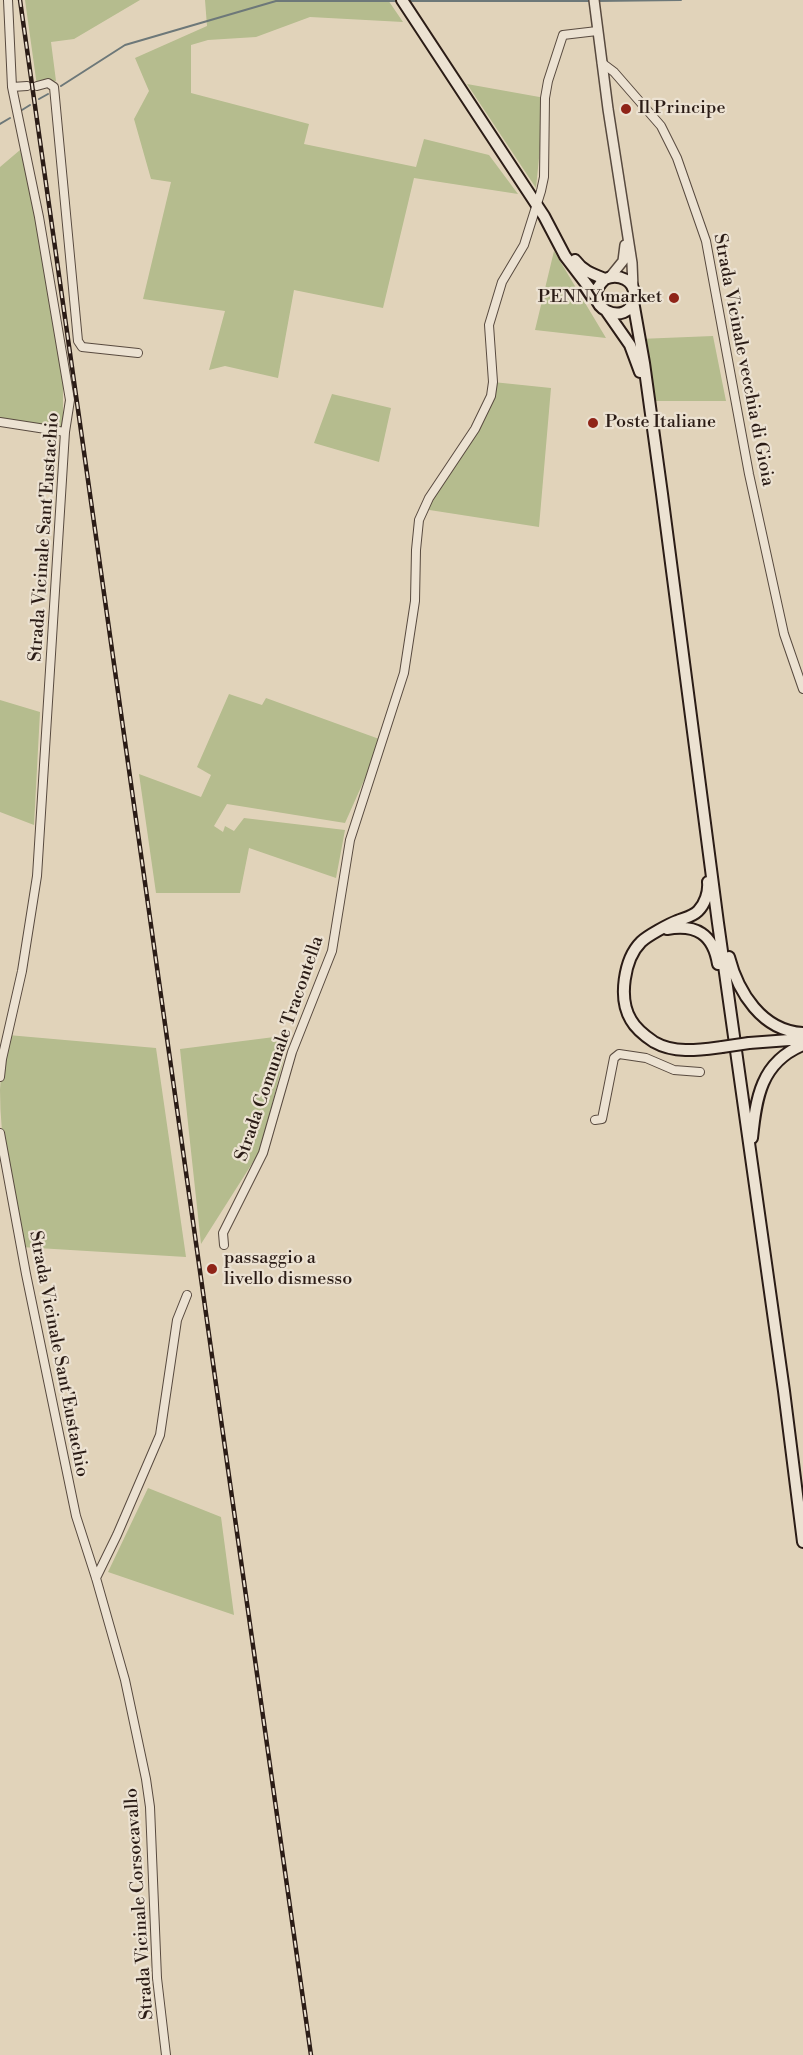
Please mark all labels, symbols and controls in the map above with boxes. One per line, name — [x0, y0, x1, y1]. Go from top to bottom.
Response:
place label: Il Principe — [638, 98, 725, 120]
marker: Il Principe — [619, 102, 633, 116]
street label: Strada Vicinale vecchia di Gioia — [708, 232, 778, 488]
place label: PENNY market — [538, 287, 662, 309]
marker: PENNY market — [667, 291, 681, 305]
street label: Strada Vicinale Sant'Eustachio — [26, 411, 64, 663]
place label: Poste Italiane — [605, 412, 716, 434]
marker: Poste Italiane — [586, 416, 600, 430]
street label: Strada Comunale Tracontella — [231, 934, 329, 1164]
street label: Strada Vicinale Sant'Eustachio — [24, 1229, 92, 1479]
place label: passaggio a livello dismesso — [224, 1248, 352, 1290]
marker: passaggio a livello dismesso — [205, 1262, 219, 1276]
street label: Strada Vicinale Corsocavallo — [121, 1787, 159, 2021]

